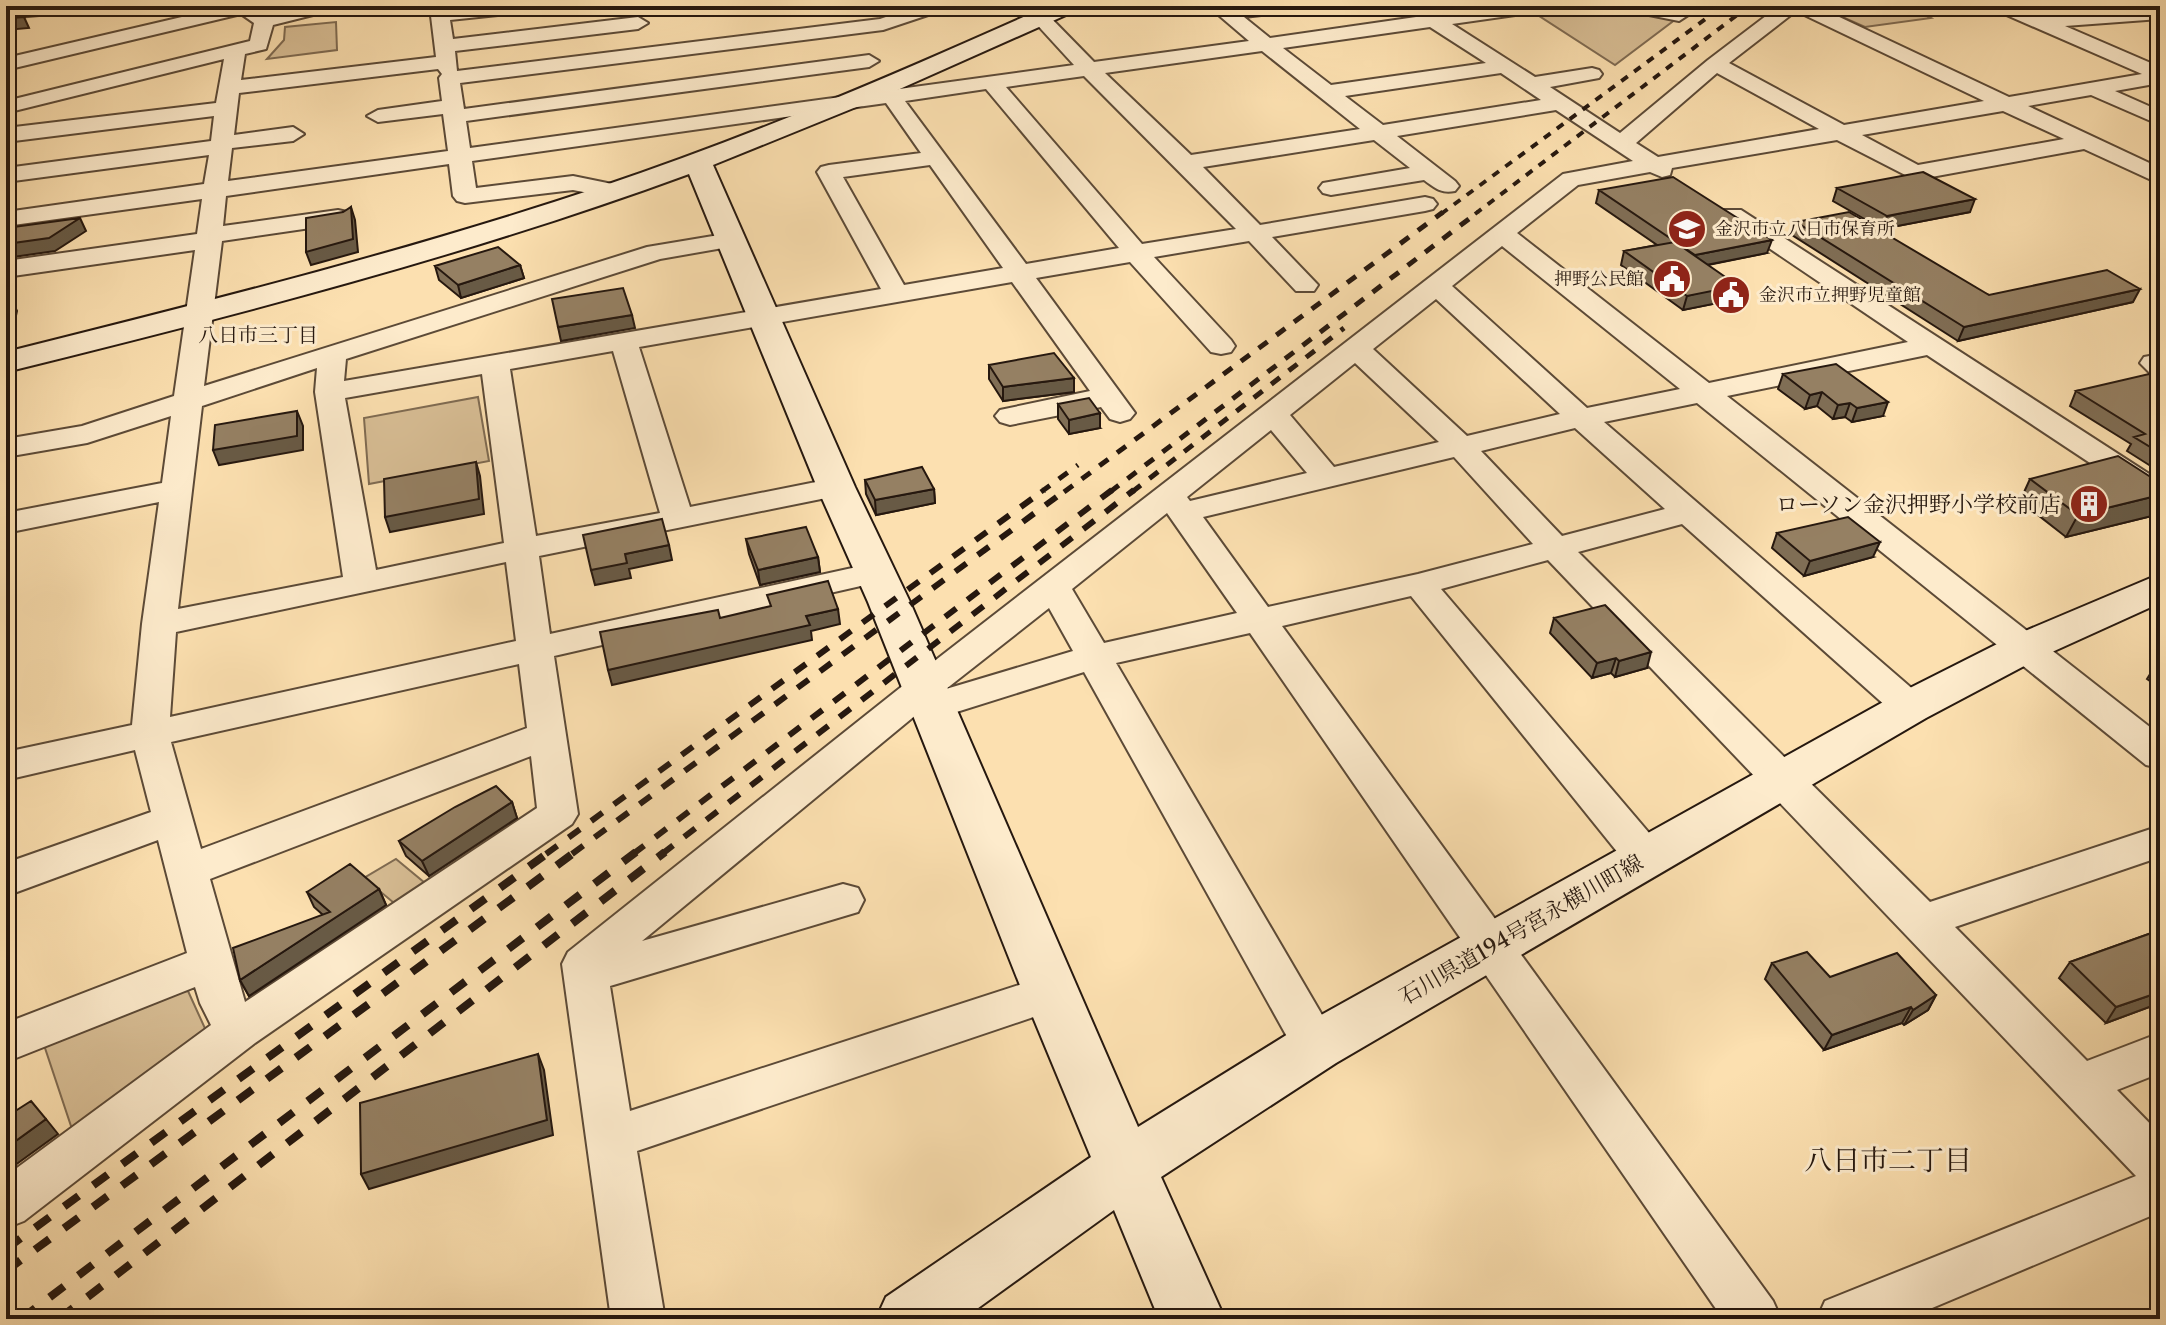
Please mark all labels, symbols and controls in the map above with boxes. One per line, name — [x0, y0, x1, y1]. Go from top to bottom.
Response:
school or university icon: 金沢市立八日市保育所 — [1666, 208, 1708, 250]
place label: 金沢市立八日市保育所 — [1715, 218, 1895, 240]
public building icon: 押野公民館 — [1651, 258, 1693, 300]
place label: 押野公民館 — [1554, 268, 1644, 290]
public building icon: 金沢市立押野児童館 — [1710, 274, 1752, 316]
place label: 金沢市立押野児童館 — [1759, 284, 1921, 306]
district label: 八日市三丁目 — [198, 323, 318, 347]
building icon: ローソン金沢押野小学校前店 — [2068, 483, 2110, 525]
place label: ローソン金沢押野小学校前店 — [1776, 491, 2061, 518]
street label: 石川県道194号宮永横川町線 — [1395, 849, 1648, 1010]
district label: 八日市二丁目 — [1804, 1143, 1972, 1177]

